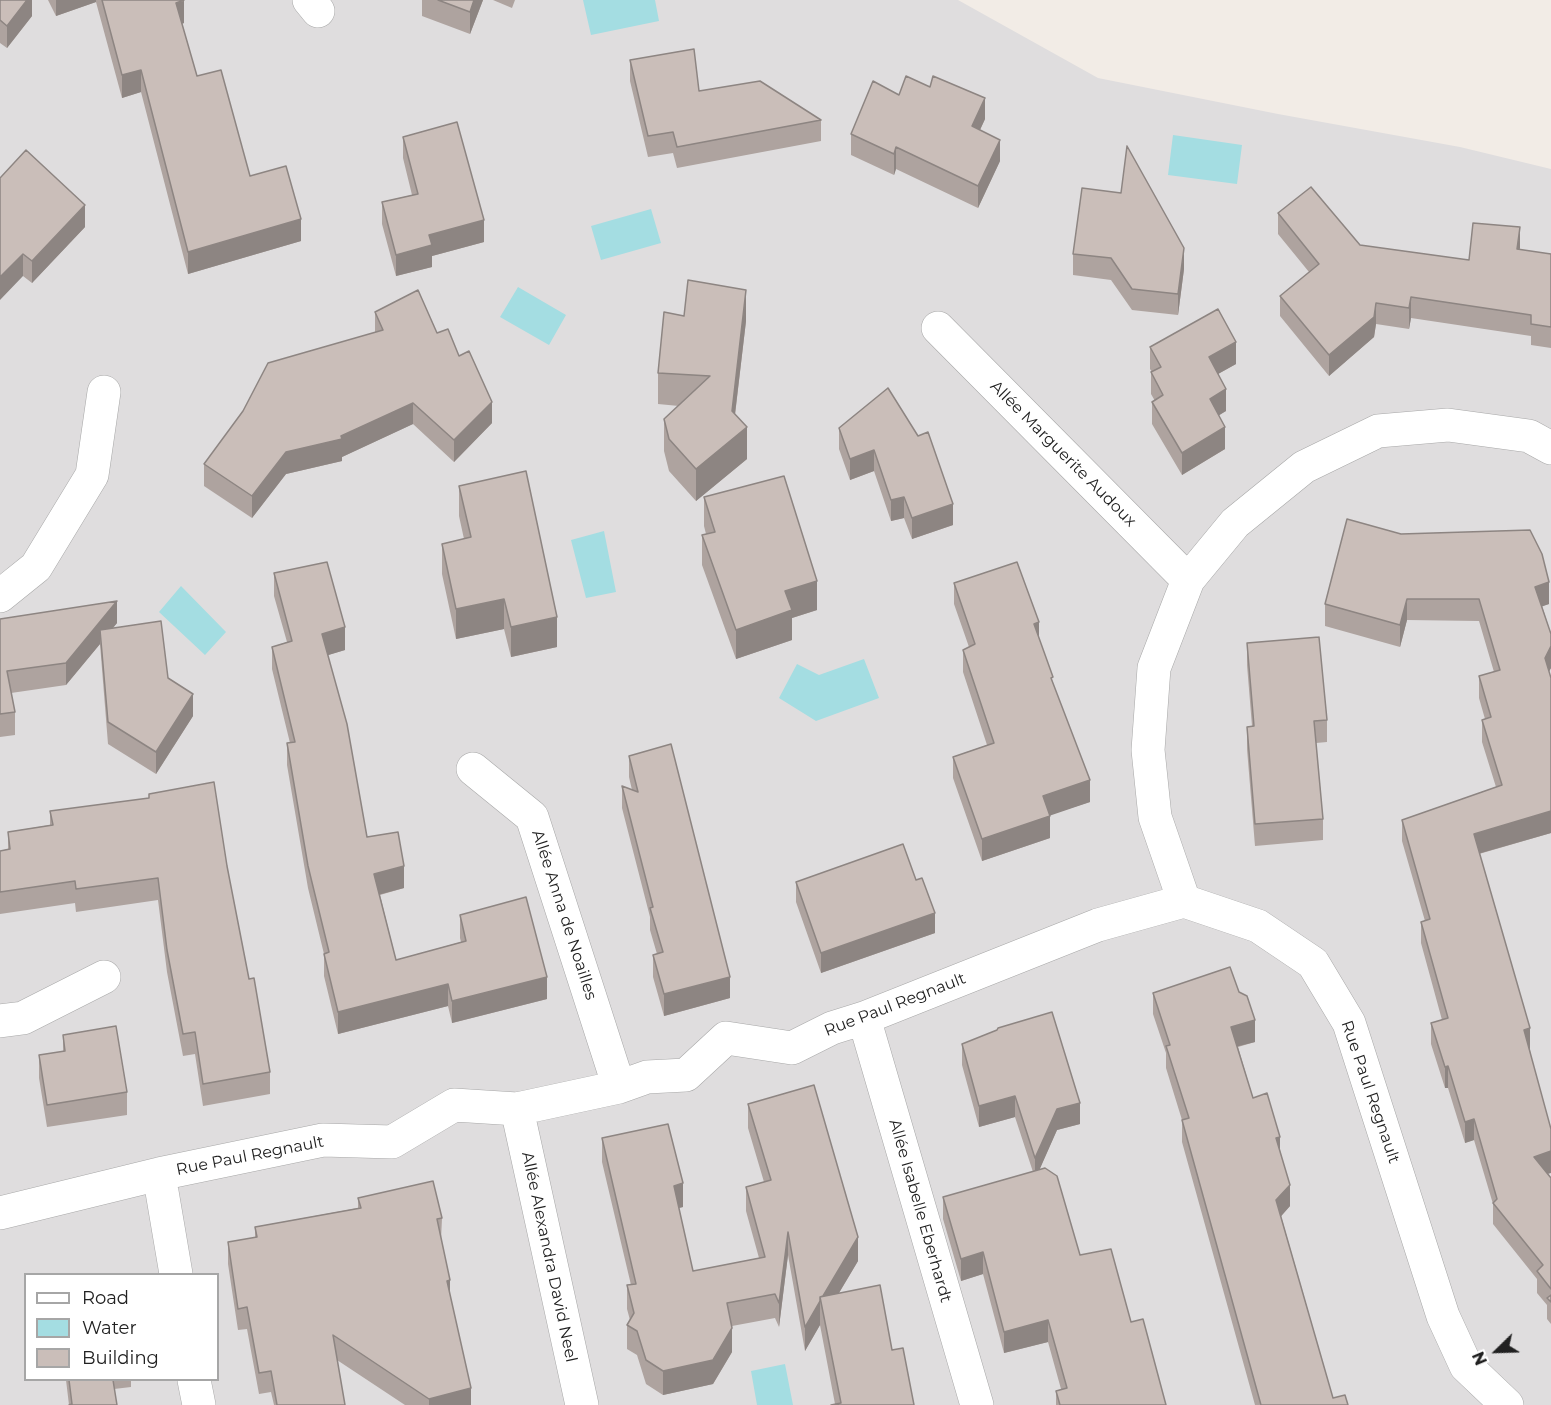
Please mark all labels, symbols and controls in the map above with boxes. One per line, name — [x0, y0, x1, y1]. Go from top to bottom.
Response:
street label: Allée Marguerite Audoux — [986, 377, 1140, 531]
street label: Allée Anna de Noailles — [527, 827, 601, 1003]
street label: Rue Paul Regnault — [822, 969, 968, 1041]
street label: Rue Paul Regnault — [1337, 1018, 1403, 1166]
street label: Allée Isabelle Eberhardt — [885, 1117, 955, 1305]
street label: Rue Paul Regnault — [175, 1132, 325, 1180]
street label: Allée Alexandra David Neel — [517, 1150, 581, 1364]
legend — [24, 1273, 219, 1381]
text: Road — [82, 1287, 129, 1309]
text: Water — [82, 1317, 137, 1339]
north arrow — [1467, 1321, 1527, 1381]
text: Building — [82, 1347, 159, 1369]
text: N — [1469, 1349, 1491, 1368]

